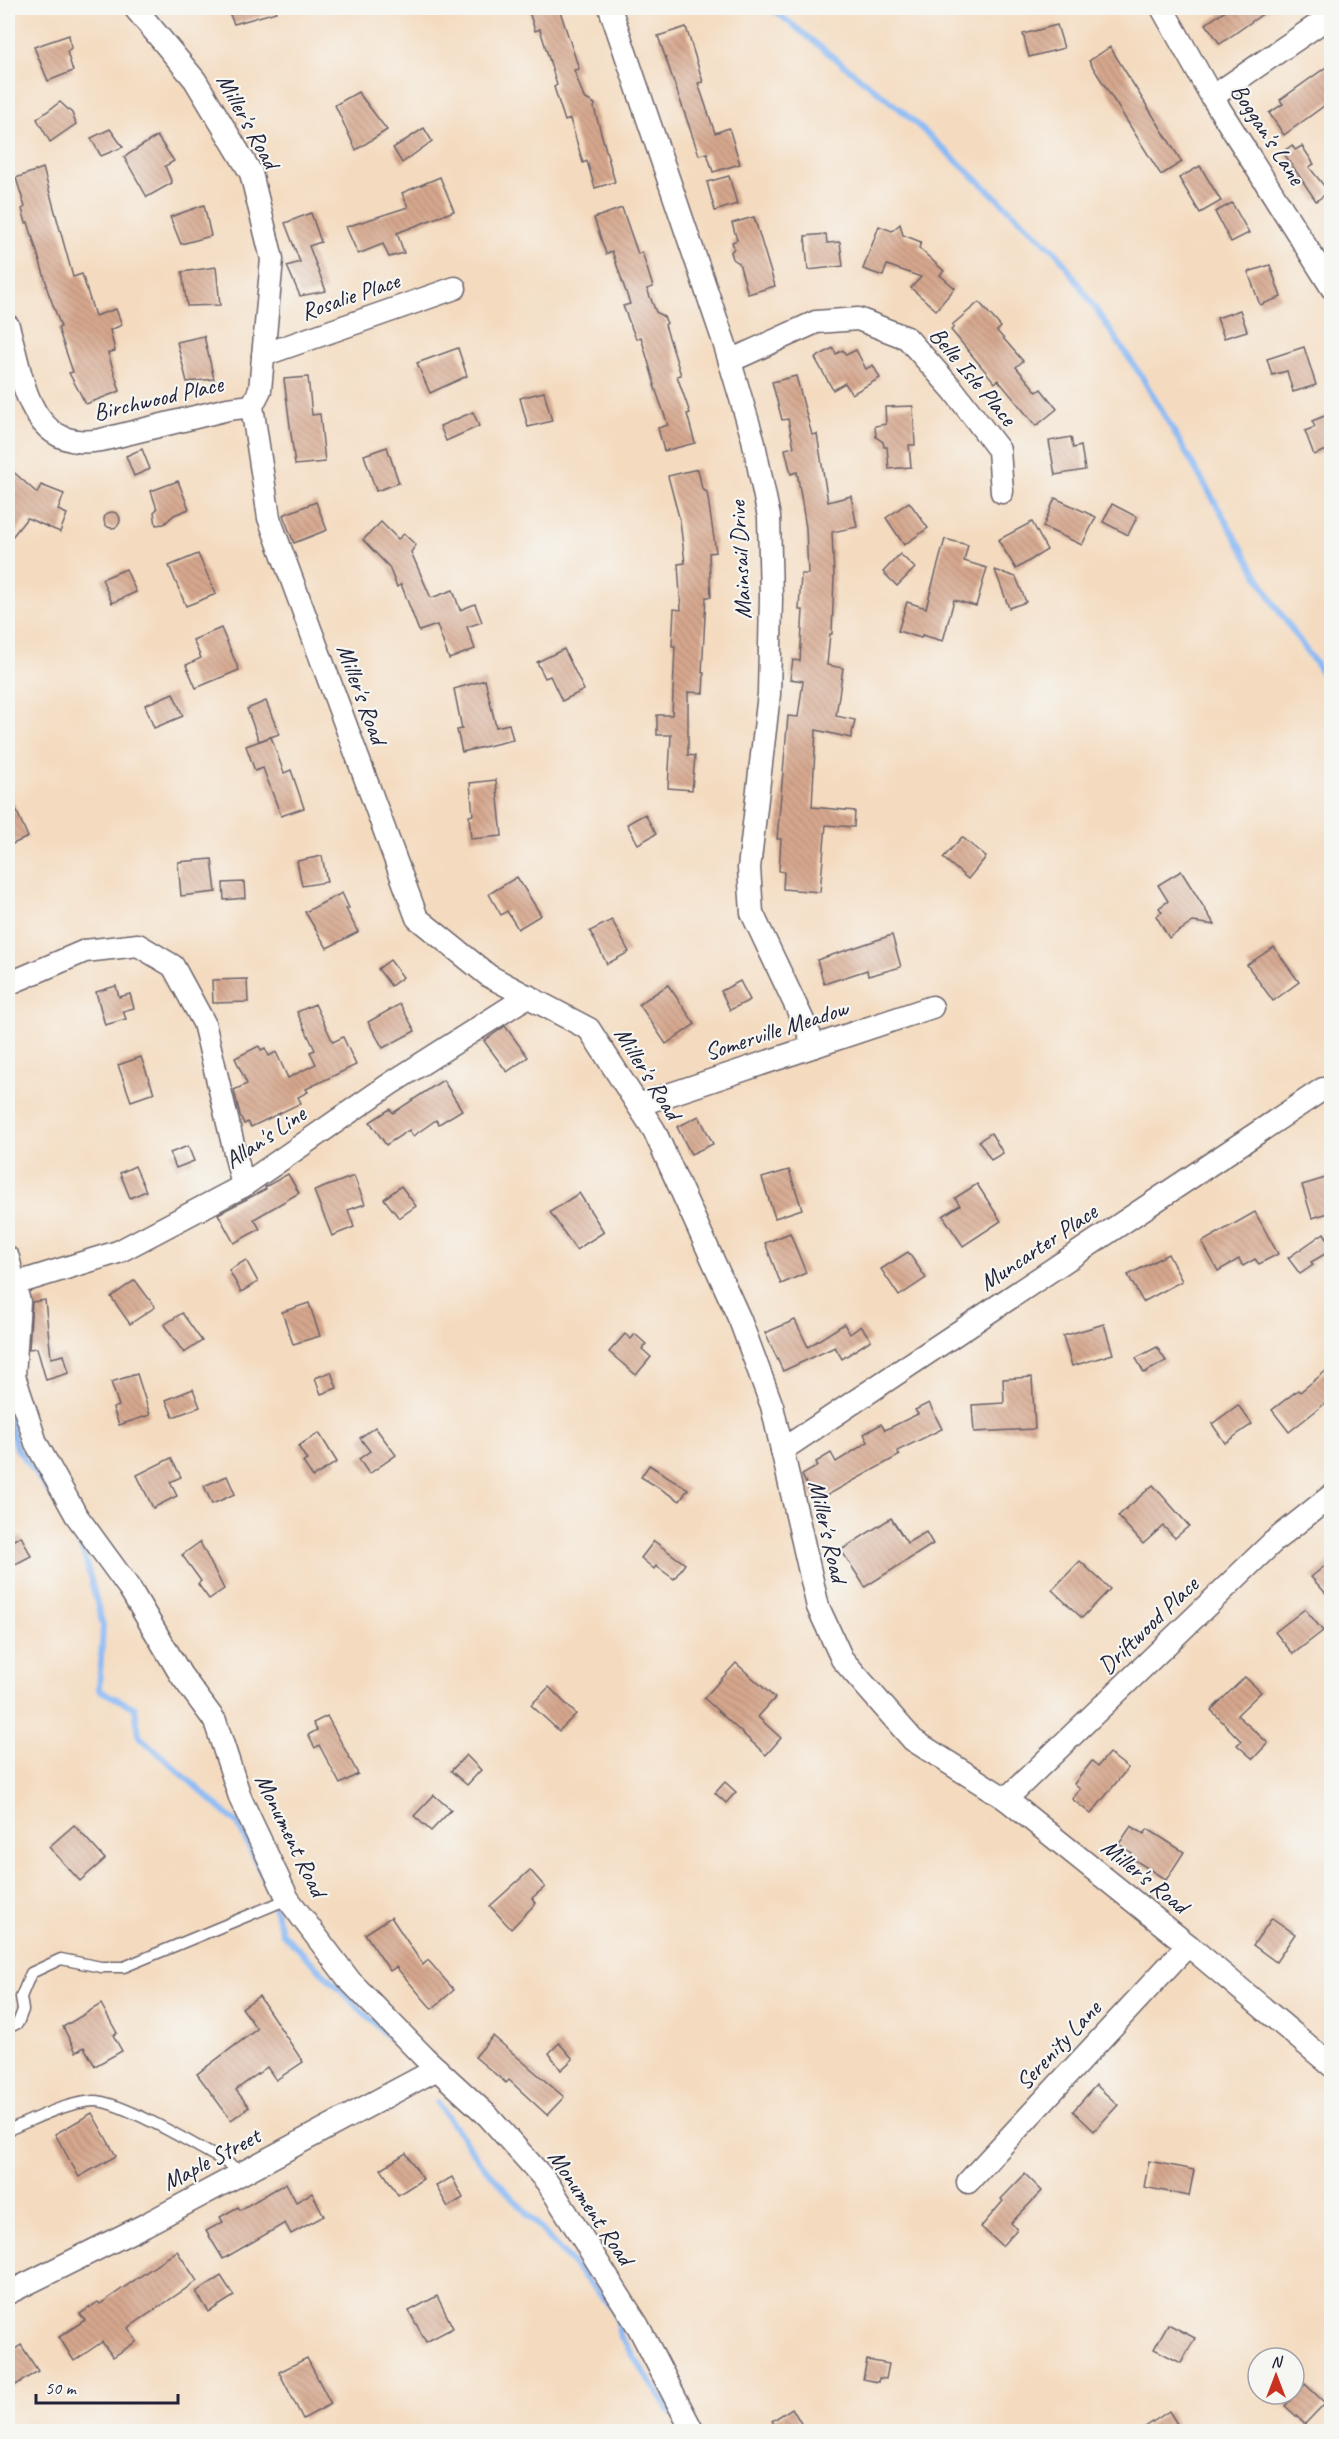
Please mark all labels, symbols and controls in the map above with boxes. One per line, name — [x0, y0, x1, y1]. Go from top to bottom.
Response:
street label: Miller's Road — [210, 68, 288, 177]
street label: Boggan's Lane — [1224, 78, 1313, 192]
street label: Rosalie Place — [297, 264, 405, 327]
street label: Belle Isle Place — [923, 320, 1025, 433]
street label: Birchwood Place — [90, 368, 228, 427]
street label: Mainsail Drive — [722, 498, 758, 620]
street label: Miller's Road — [330, 640, 395, 751]
street label: Somerville Meadow — [701, 992, 853, 1067]
street label: Miller's Road — [608, 1021, 690, 1128]
street label: Allan's Line — [219, 1098, 313, 1175]
street label: Muncarter Place — [973, 1195, 1104, 1297]
street label: Miller's Road — [802, 1477, 855, 1588]
street label: Driftwood Place — [1092, 1568, 1206, 1680]
street label: Monument Road — [248, 1769, 335, 1904]
street label: Miller's Road — [1095, 1832, 1197, 1922]
street label: Serenity Lane — [1009, 1992, 1109, 2096]
street label: Maple Street — [157, 2120, 267, 2197]
street label: Monument Road — [541, 2144, 643, 2273]
north arrow — [1246, 2346, 1306, 2406]
text: N — [1271, 2352, 1284, 2372]
scale bar — [36, 2367, 178, 2405]
text: 50 m — [45, 2377, 78, 2399]

